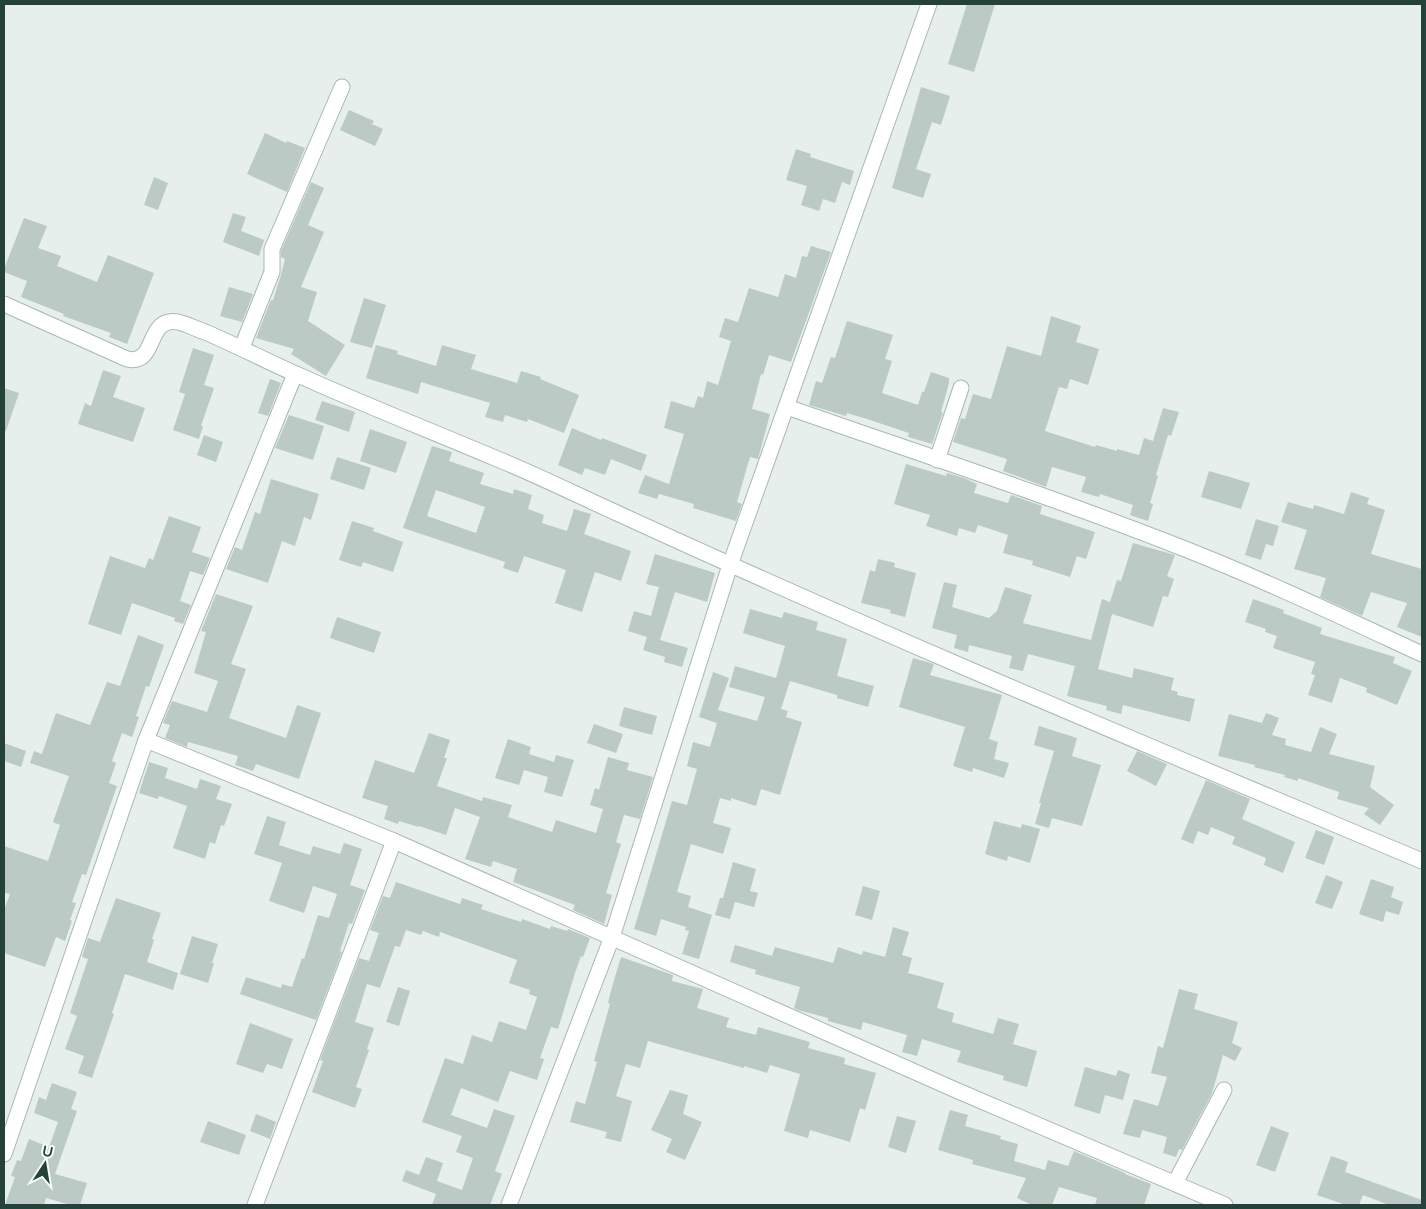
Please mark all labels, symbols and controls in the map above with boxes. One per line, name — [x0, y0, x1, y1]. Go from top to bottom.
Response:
north arrow — [20, 1139, 70, 1189]
text: U — [41, 1142, 55, 1161]

